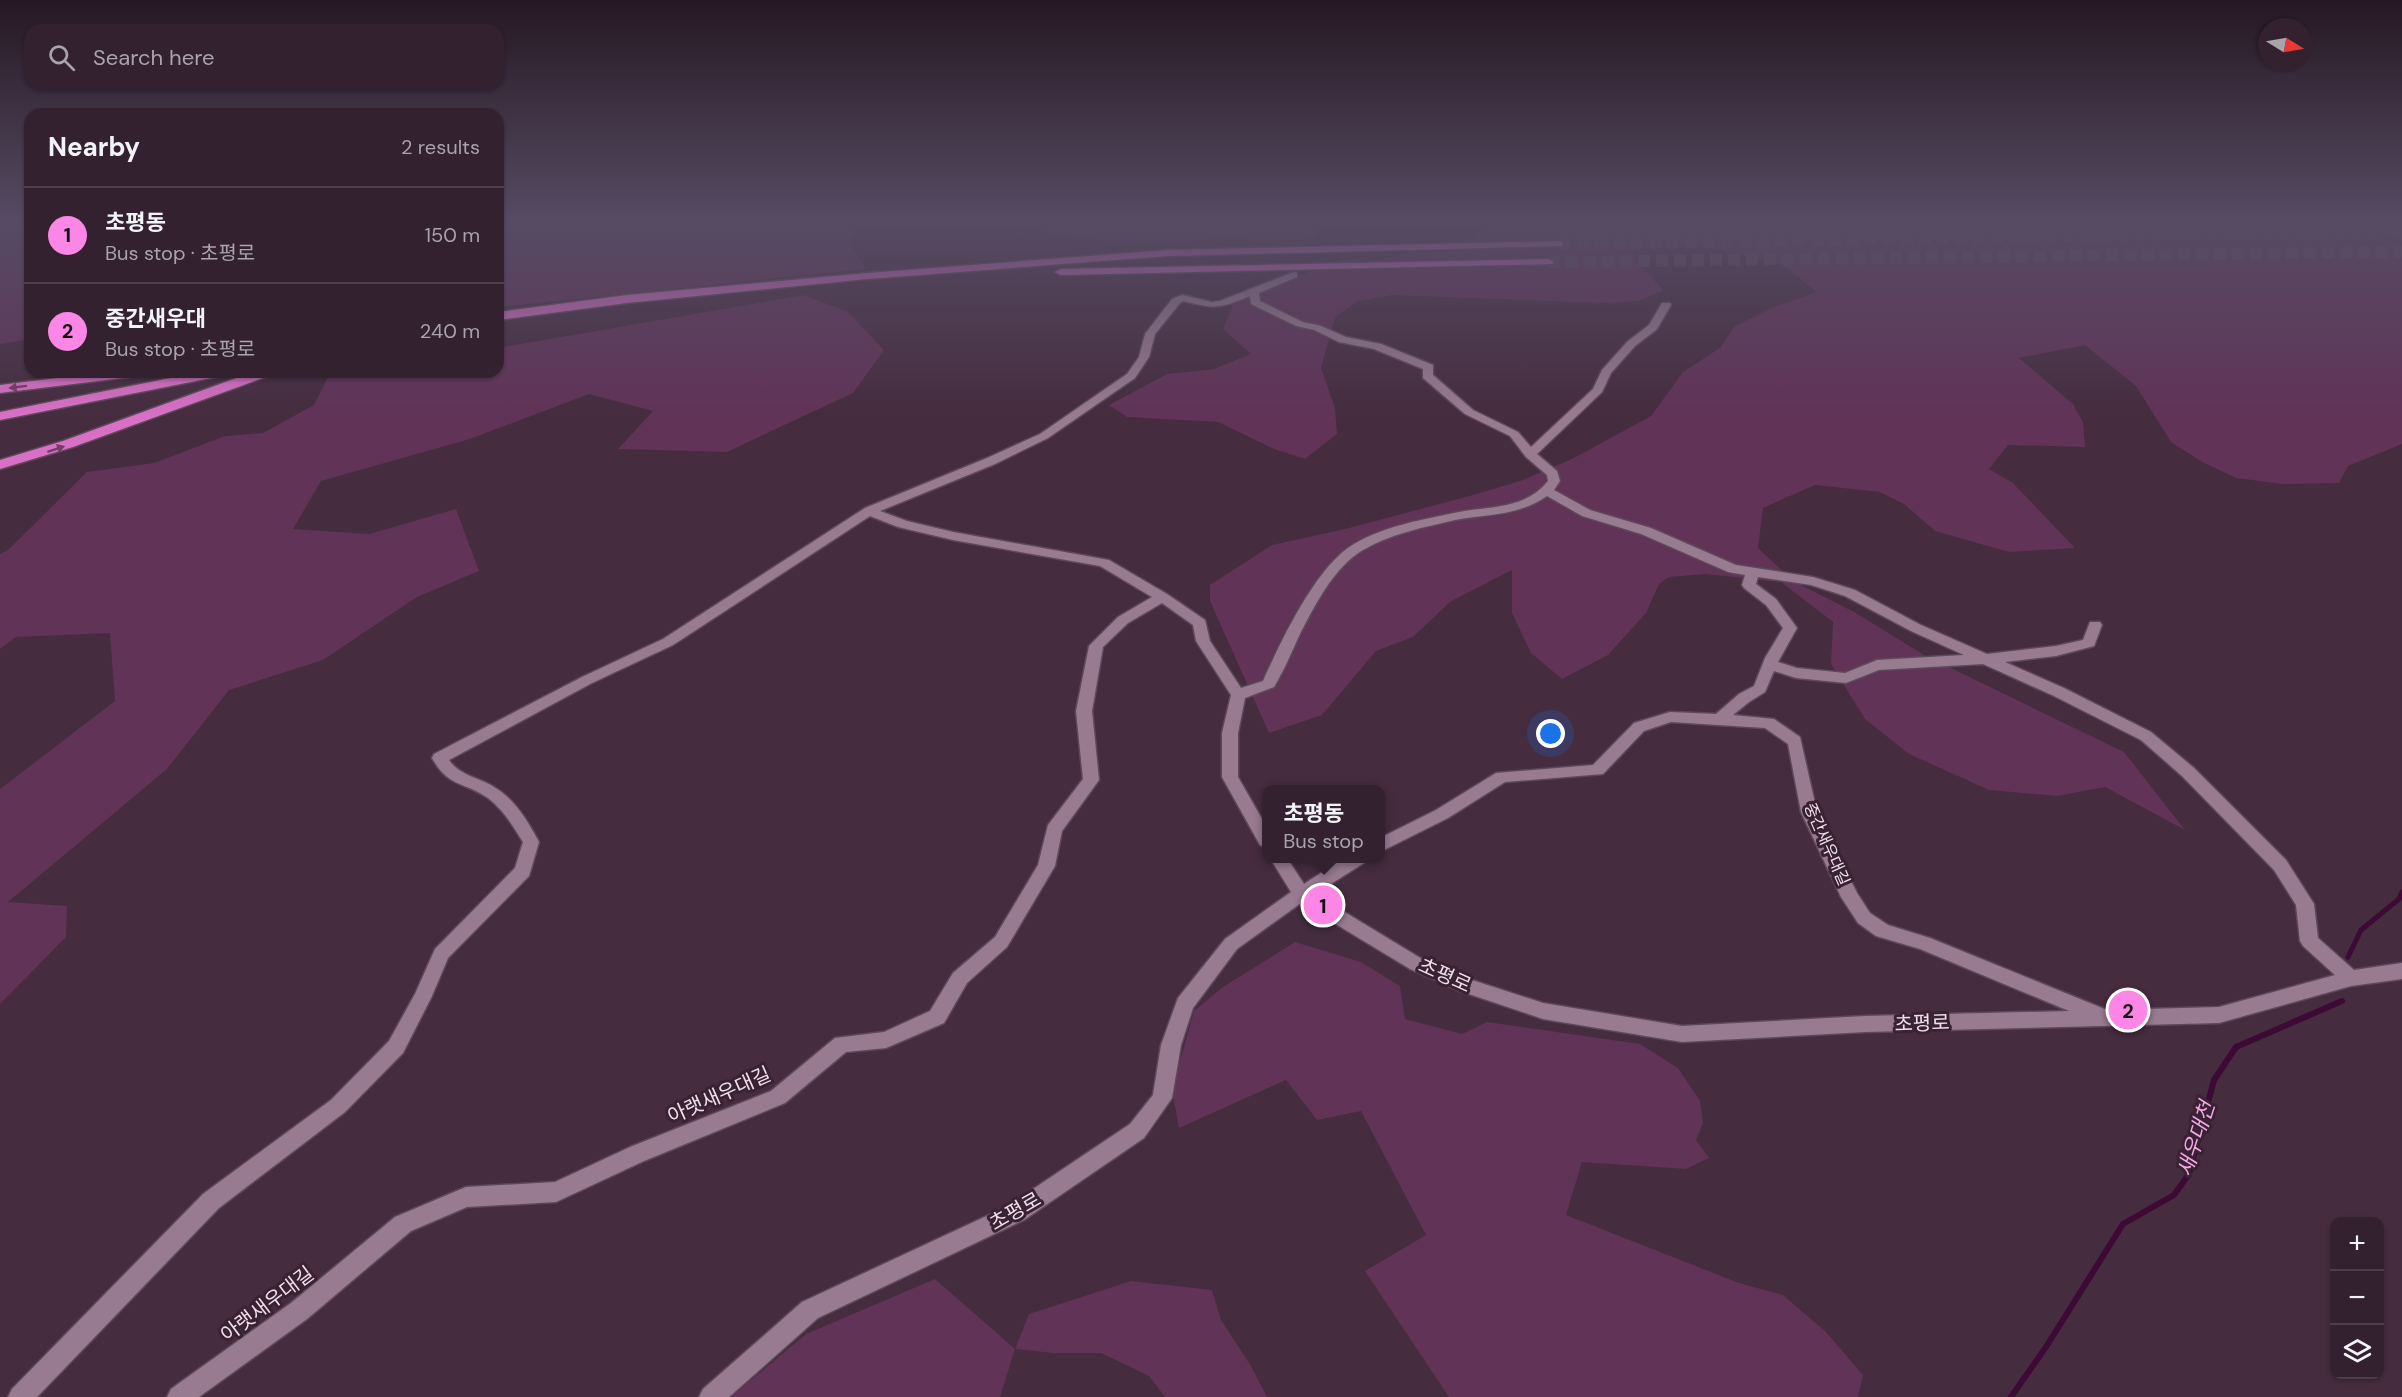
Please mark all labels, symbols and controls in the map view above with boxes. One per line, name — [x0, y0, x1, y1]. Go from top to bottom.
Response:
north arrow — [2258, 18, 2312, 72]
search box — [24, 24, 504, 90]
icon: search — [45, 41, 78, 74]
text: Search here — [93, 43, 214, 72]
text: Nearby — [48, 130, 140, 164]
text: 2 results — [401, 134, 480, 160]
text: 초평동 — [105, 208, 166, 237]
text: 1 — [64, 222, 71, 248]
text: 150 m — [425, 222, 480, 248]
text: Bus stop · 초평로 — [105, 240, 255, 266]
text: 중간새우대 — [105, 304, 206, 333]
text: 2 — [62, 318, 73, 344]
text: 240 m — [420, 318, 480, 344]
text: Bus stop · 초평로 — [105, 336, 255, 362]
one-way arrow — [9, 382, 28, 392]
one-way arrow — [47, 444, 65, 454]
your location — [1536, 719, 1565, 748]
popup — [1262, 785, 1385, 863]
text: 초평동 — [1283, 799, 1344, 828]
street label: 중간새우대길 — [1799, 799, 1855, 889]
text: Bus stop — [1283, 828, 1364, 854]
pin: 1 — [1304, 882, 1342, 928]
street label: 초평로 — [1414, 952, 1476, 998]
pin: 2 — [2108, 988, 2148, 1032]
street label: 초평로 — [1894, 1009, 1950, 1037]
street label: 아랫새우대길 — [663, 1061, 775, 1129]
water label: 새우대천 — [2171, 1095, 2222, 1180]
street label: 초평로 — [985, 1186, 1045, 1236]
map controls — [2330, 1217, 2384, 1379]
button: + — [2330, 1217, 2384, 1271]
street label: 아랫새우대길 — [215, 1260, 319, 1348]
button: − — [2330, 1271, 2384, 1325]
button: layers — [2330, 1325, 2384, 1379]

